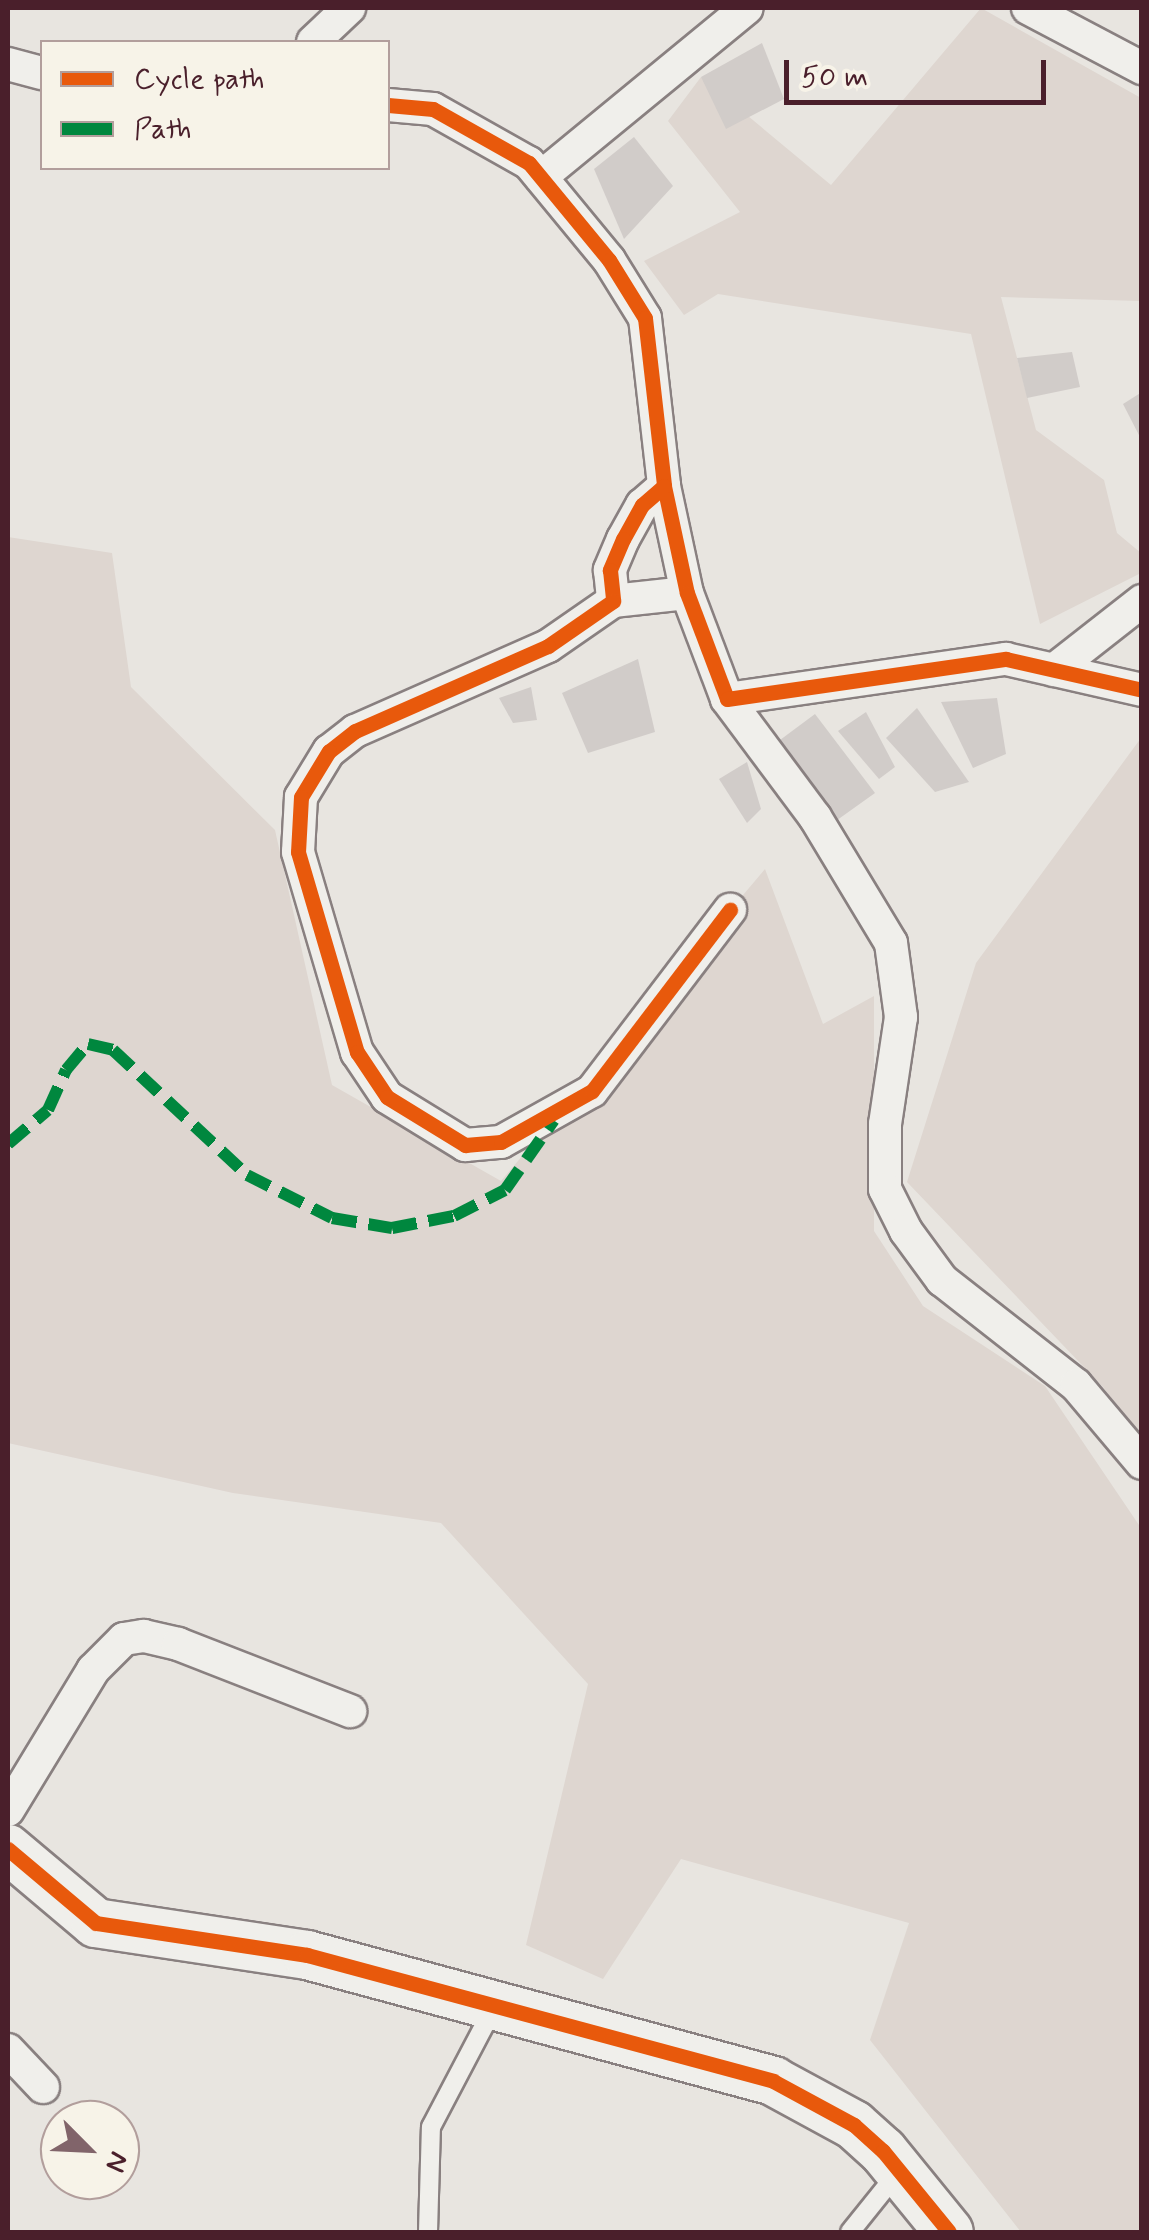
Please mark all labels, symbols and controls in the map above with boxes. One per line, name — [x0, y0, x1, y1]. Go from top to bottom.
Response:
legend — [40, 40, 390, 170]
scale bar — [789, 40, 1052, 102]
text: 50 m — [801, 58, 868, 97]
text: Cycle path — [134, 60, 265, 99]
text: Path — [134, 110, 192, 149]
north arrow — [40, 2100, 140, 2200]
text: N — [95, 2146, 137, 2178]

